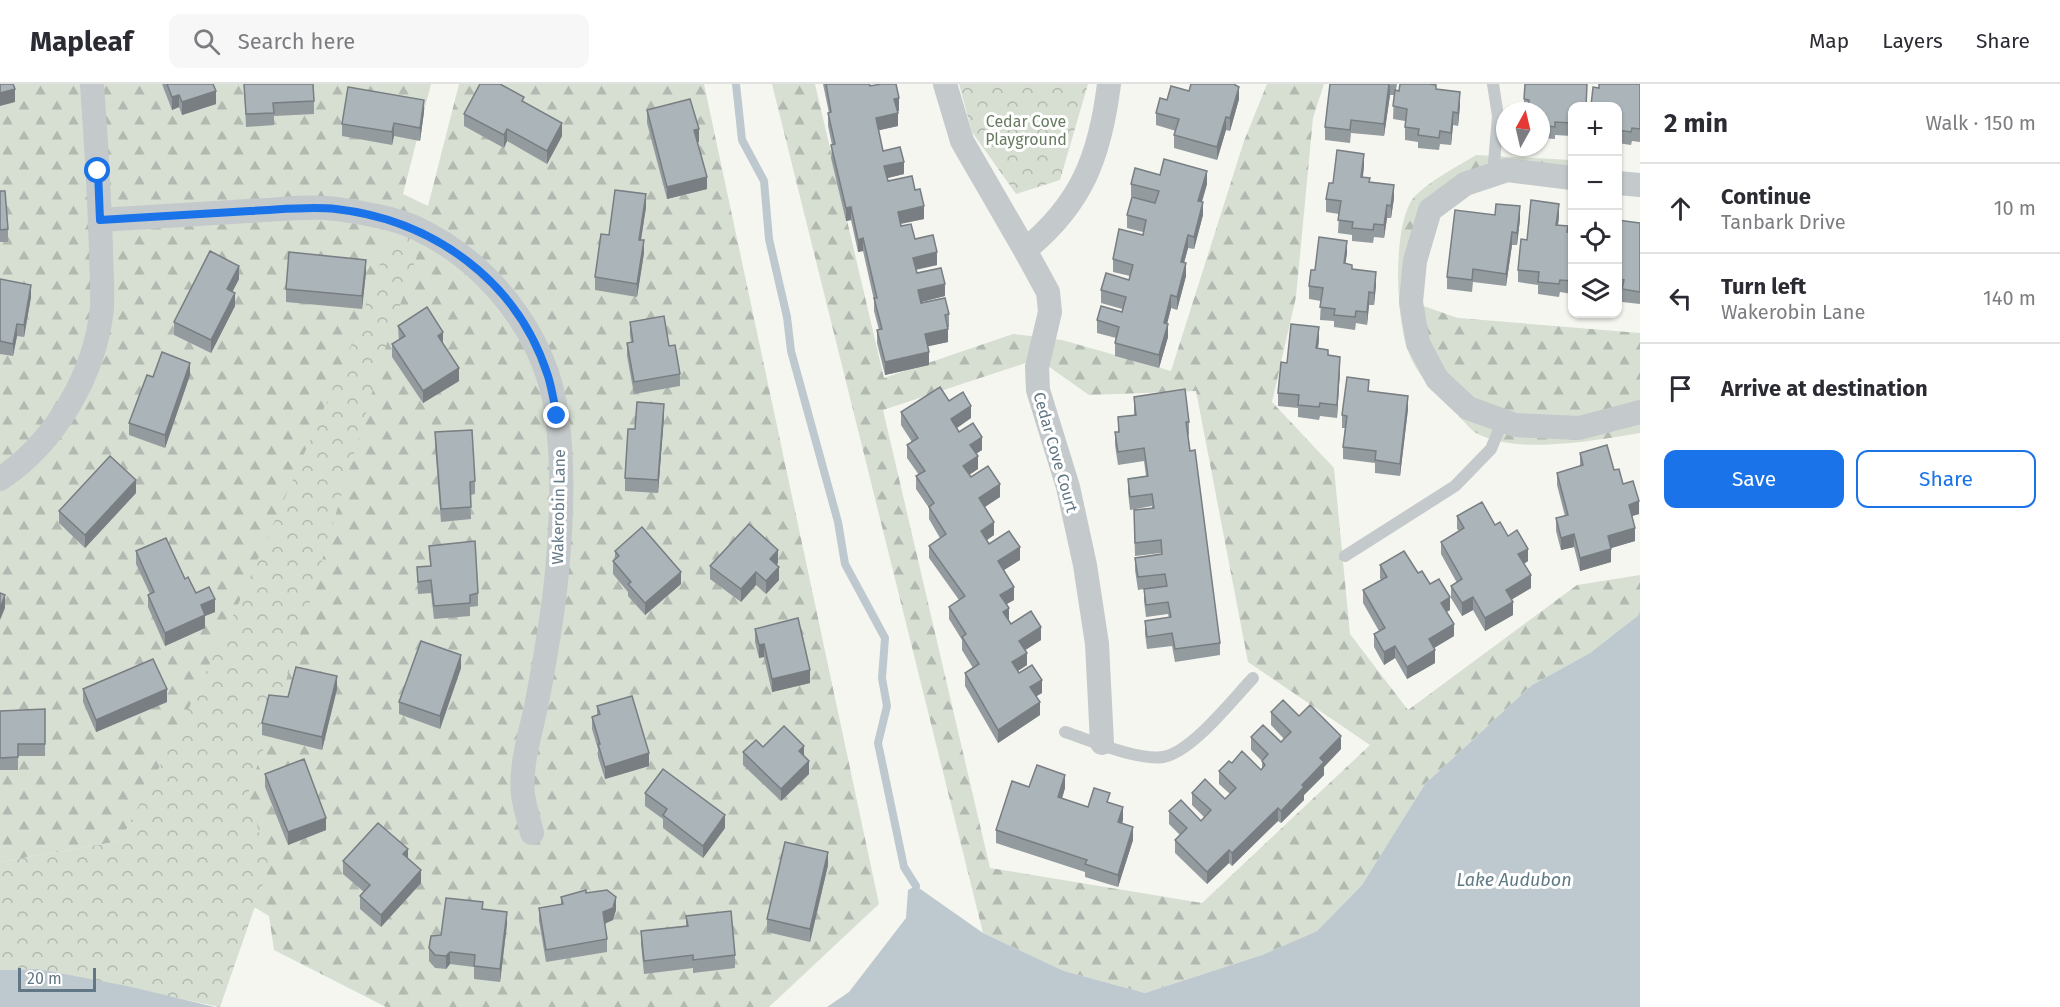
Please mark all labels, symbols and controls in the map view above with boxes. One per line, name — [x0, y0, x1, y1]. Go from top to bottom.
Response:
search box — [169, 14, 589, 68]
text: Mapleaf — [30, 25, 133, 58]
icon: search — [190, 25, 223, 58]
text: Search here — [238, 28, 355, 55]
text: Map — [1809, 28, 1849, 54]
text: Layers — [1882, 28, 1943, 54]
text: Share — [1976, 28, 2030, 54]
north arrow — [1496, 102, 1550, 156]
map controls — [1568, 102, 1622, 318]
button: + — [1568, 102, 1622, 156]
text: 2 min — [1664, 108, 1728, 139]
text: Walk · 150 m — [1926, 111, 2036, 135]
park label: Cedar Cove Playground — [985, 112, 1067, 149]
button: − — [1568, 156, 1622, 210]
route start — [84, 157, 110, 183]
text: Continue — [1721, 183, 1811, 210]
icon: ahead — [1664, 192, 1697, 225]
text: 10 m — [1994, 196, 2036, 220]
button: locate — [1568, 210, 1622, 264]
text: Tanbark Drive — [1721, 210, 1846, 234]
button: layers — [1568, 264, 1622, 318]
text: Turn left — [1721, 273, 1806, 300]
icon: left — [1664, 282, 1697, 315]
text: 140 m — [1983, 286, 2036, 310]
text: Wakerobin Lane — [1721, 300, 1865, 324]
icon: arrive — [1664, 372, 1697, 405]
text: Arrive at destination — [1721, 375, 1928, 402]
street label: Cedar Cove Court — [1029, 390, 1082, 515]
route end — [543, 402, 569, 428]
street label: Wakerobin Lane — [548, 449, 569, 565]
button: Save — [1664, 450, 1844, 508]
button: Share — [1856, 450, 2036, 508]
water label: Lake Audubon — [1456, 869, 1572, 891]
scale bar — [18, 965, 96, 992]
text: 20 m — [27, 969, 62, 988]

